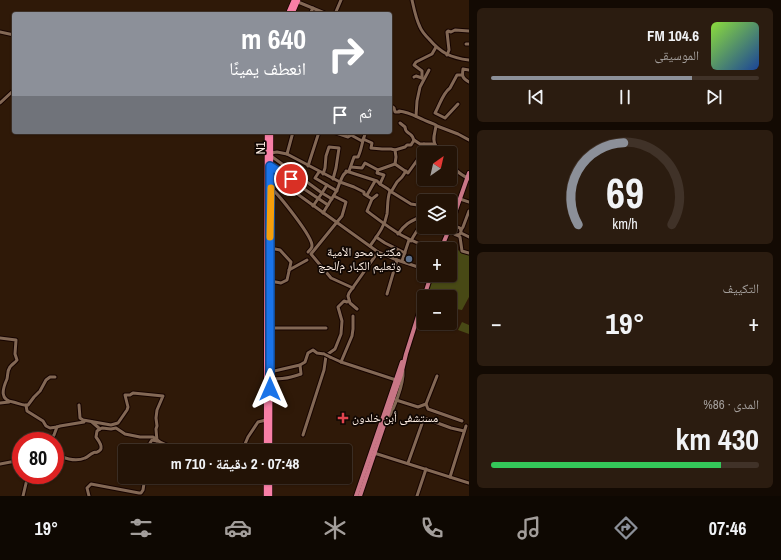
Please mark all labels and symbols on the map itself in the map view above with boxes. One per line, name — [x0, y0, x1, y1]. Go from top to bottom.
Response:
street label: N1 — [253, 141, 269, 154]
north arrow — [417, 146, 457, 186]
pin — [274, 162, 308, 196]
place label: مكتب محو الأمية وتعليم الكبار م/لحج — [318, 244, 401, 274]
marker: مكتب محو الأمية وتعليم الكبار م/لحج — [404, 254, 414, 264]
position arrow — [249, 368, 291, 410]
place label: مستشفى أبن خلدون — [352, 410, 438, 426]
marker: مستشفى أبن خلدون — [337, 412, 349, 424]
speed limit sign: 80 — [12, 432, 64, 484]

